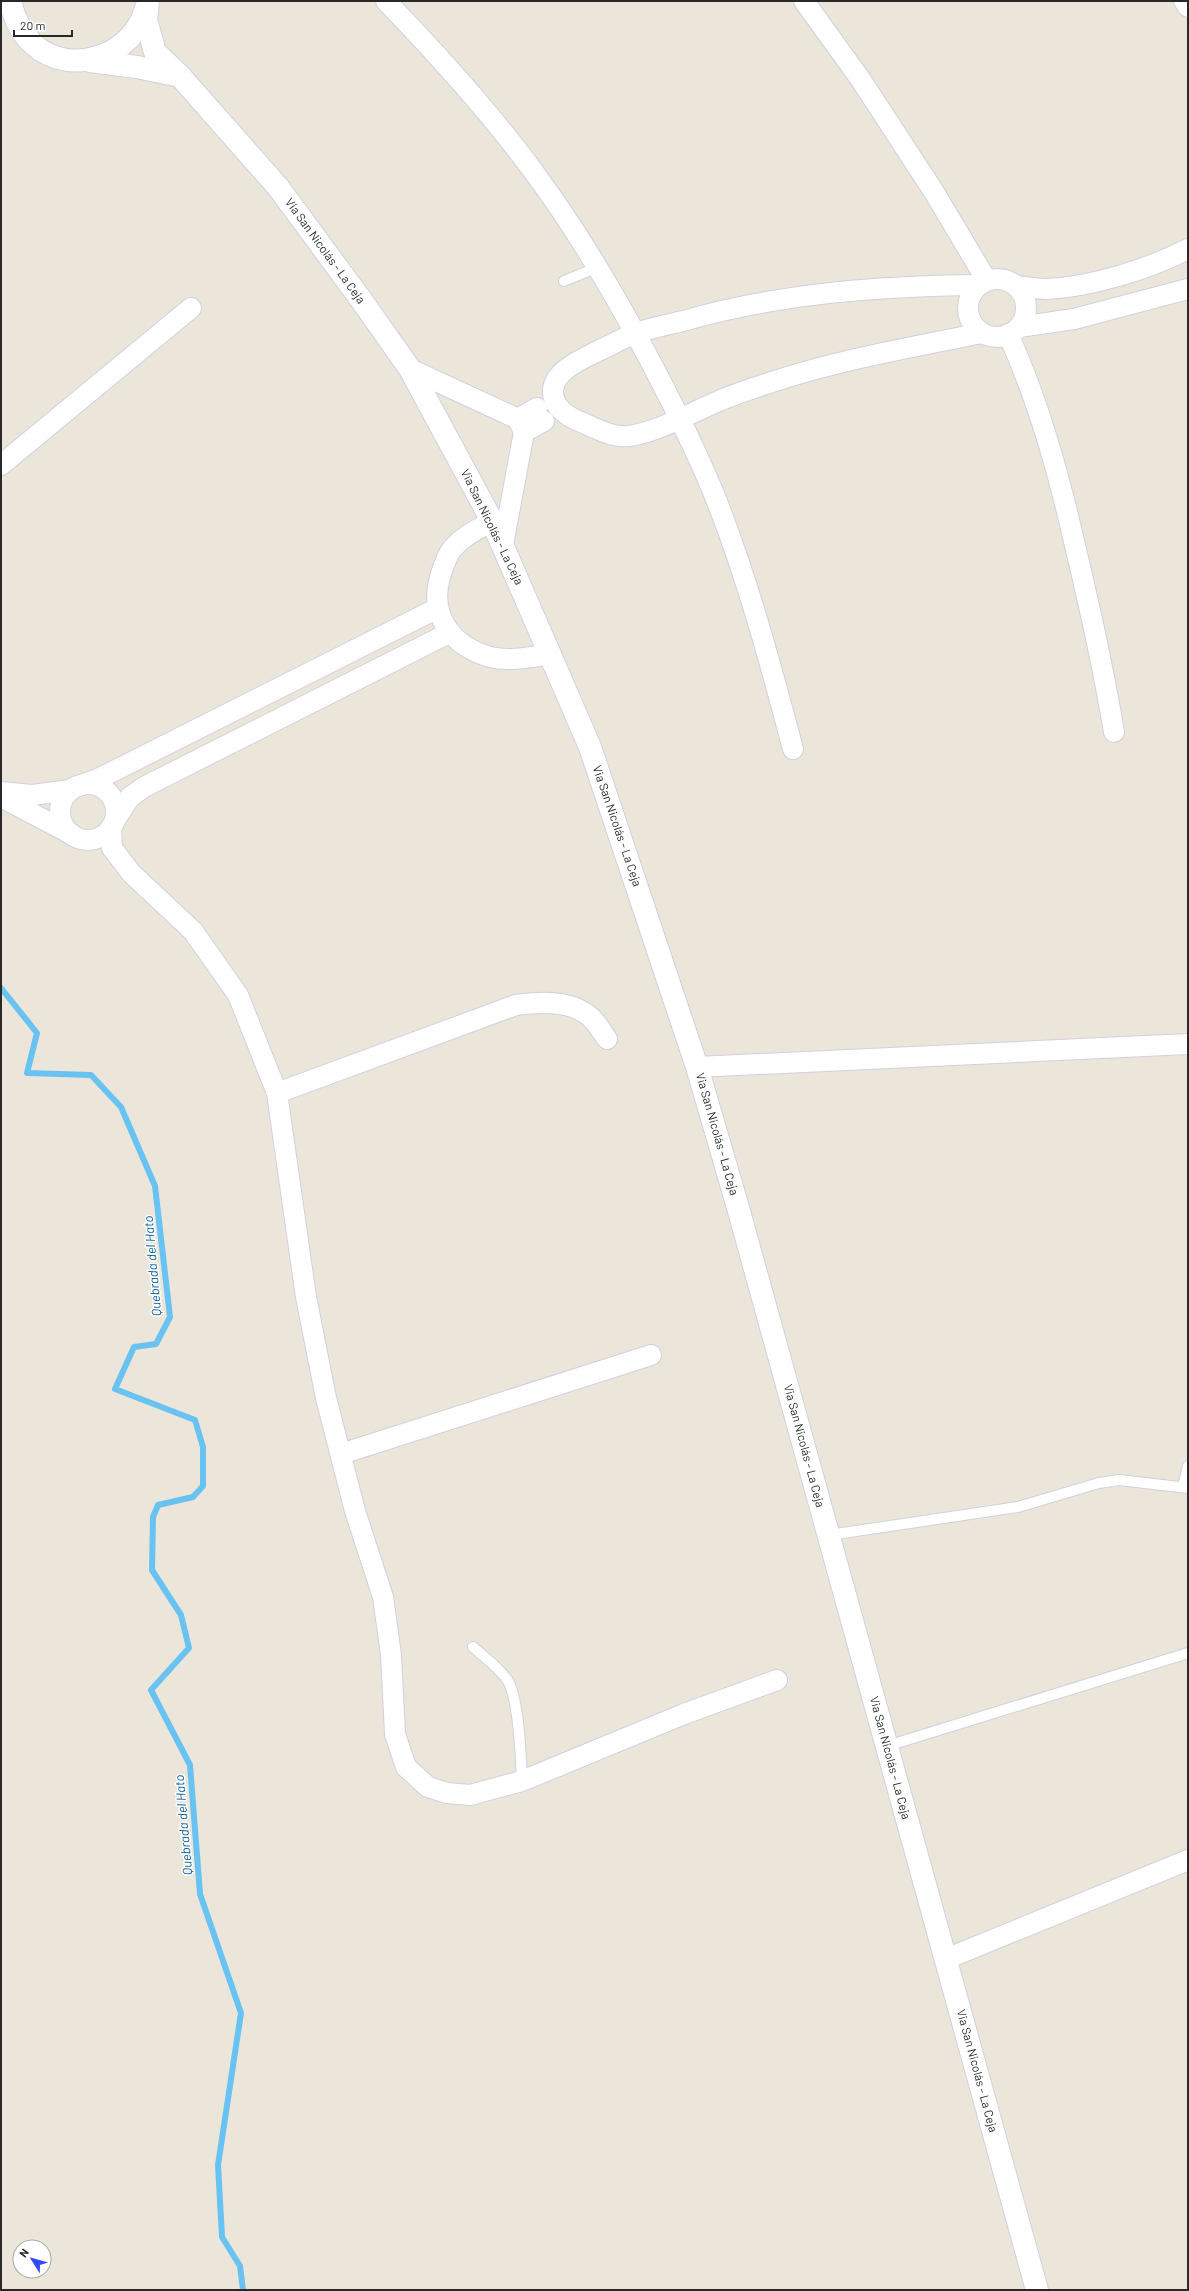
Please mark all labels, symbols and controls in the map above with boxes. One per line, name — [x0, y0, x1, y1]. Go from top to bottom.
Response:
scale bar — [14, 12, 72, 38]
text: 20 m — [20, 18, 46, 32]
street label: Via San Nicolás - La Ceja — [283, 195, 369, 306]
street label: Via San Nicolás - La Ceja — [459, 466, 527, 587]
street label: Via San Nicolás - La Ceja — [591, 763, 645, 888]
street label: Via San Nicolás - La Ceja — [694, 1071, 742, 1197]
water label: Quebrada del Hato — [140, 1215, 164, 1317]
street label: Via San Nicolás - La Ceja — [782, 1383, 828, 1509]
street label: Via San Nicolás - La Ceja — [868, 1695, 914, 1821]
water label: Quebrada del Hato — [171, 1774, 195, 1876]
street label: Via San Nicolás - La Ceja — [955, 2008, 1001, 2134]
north arrow — [12, 2239, 52, 2279]
text: N — [16, 2246, 31, 2260]

